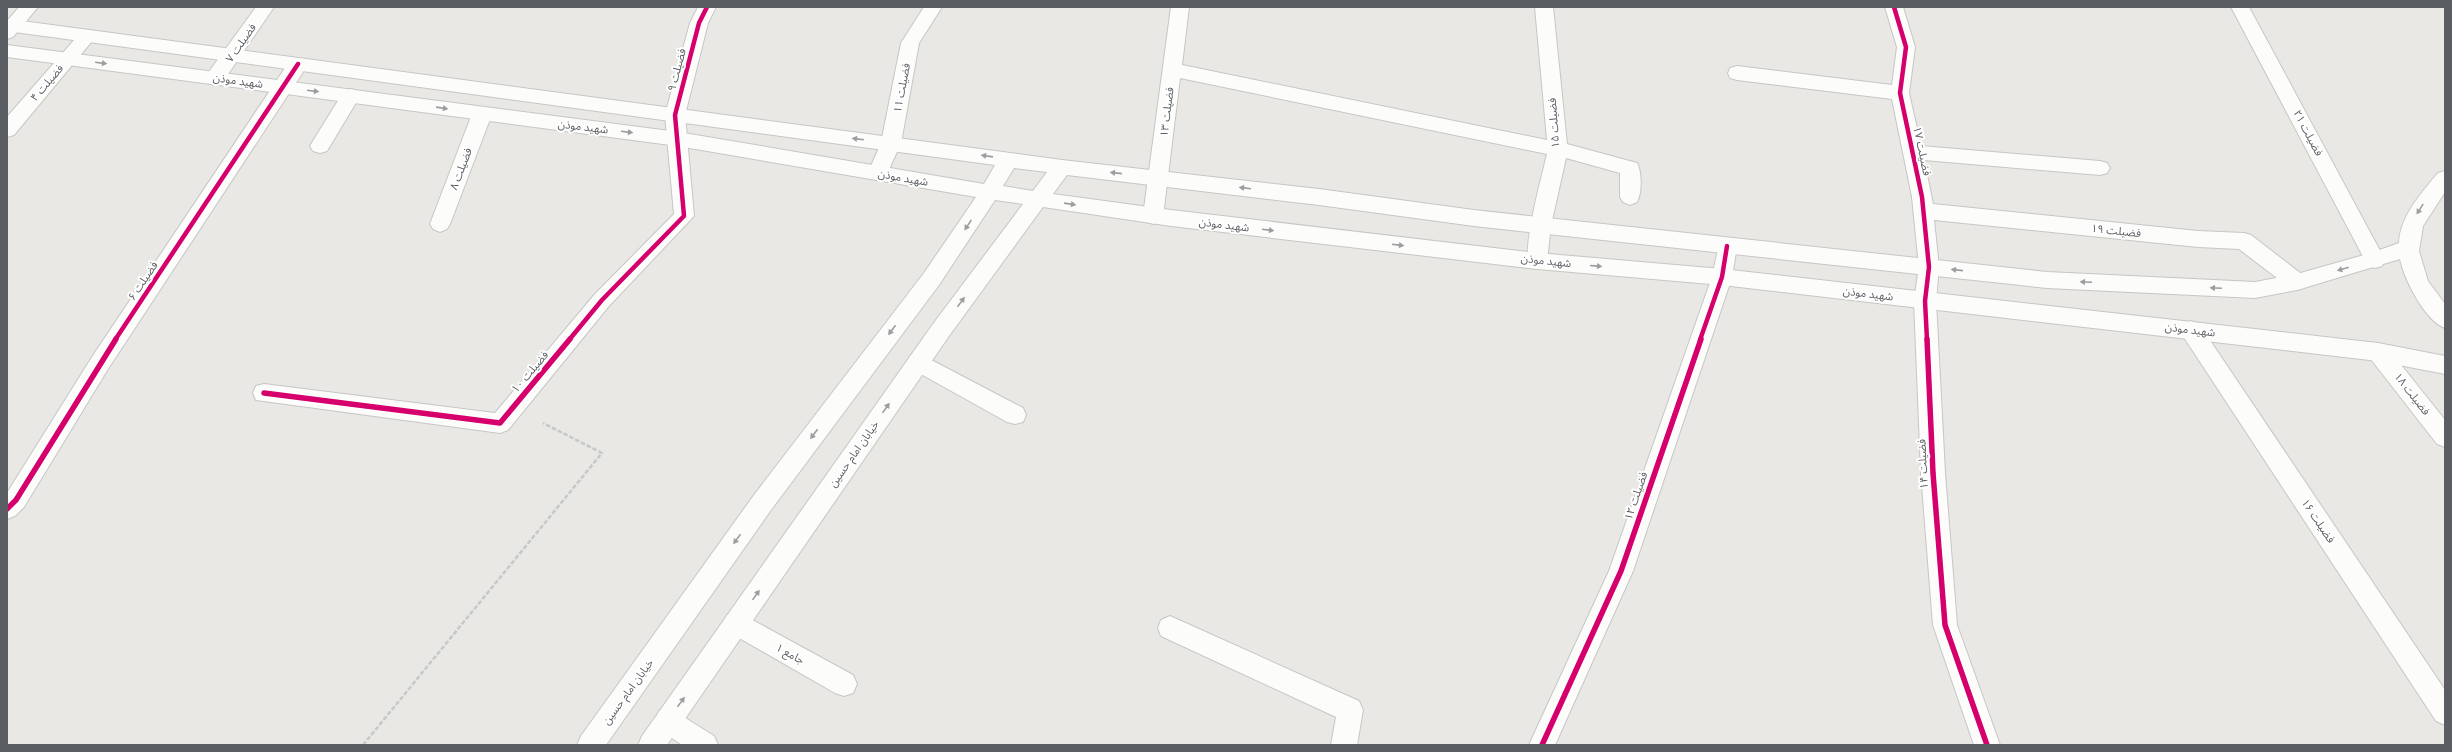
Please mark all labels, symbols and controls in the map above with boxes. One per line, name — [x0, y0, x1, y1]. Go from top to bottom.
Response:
street label: فضیلت ۷ — [222, 21, 260, 65]
street label: فضیلت ۹ — [664, 47, 690, 93]
one-way arrow — [95, 60, 107, 66]
street label: فضیلت ۴ — [27, 61, 67, 105]
street label: فضیلت ۱۱ — [890, 62, 914, 114]
street label: شهید موذن — [212, 70, 265, 92]
street label: فضیلت ۱۳ — [1156, 86, 1178, 138]
one-way arrow — [307, 88, 319, 94]
street label: فضیلت ۱۵ — [1545, 97, 1563, 149]
one-way arrow — [436, 105, 448, 112]
street label: فضیلت ۲۱ — [2290, 107, 2326, 159]
street label: شهید موذن — [557, 116, 609, 138]
street label: فضیلت ۱۷ — [1909, 125, 1935, 177]
one-way arrow — [621, 129, 633, 136]
one-way arrow — [852, 135, 864, 142]
street label: فضیلت ۸ — [446, 146, 476, 192]
one-way arrow — [981, 153, 993, 159]
street label: شهید موذن — [877, 166, 930, 190]
one-way arrow — [1110, 170, 1122, 176]
one-way arrow — [1239, 185, 1251, 191]
one-way arrow — [1064, 201, 1076, 207]
one-way arrow — [2417, 203, 2424, 214]
street label: شهید موذن — [1198, 214, 1250, 236]
one-way arrow — [964, 219, 972, 230]
street label: فضیلت ۱۹ — [2090, 221, 2142, 241]
one-way arrow — [1262, 227, 1275, 233]
one-way arrow — [1392, 241, 1404, 248]
street label: شهید موذن — [1520, 251, 1572, 271]
street label: فضیلت ۶ — [125, 259, 162, 303]
one-way arrow — [1590, 263, 1602, 270]
one-way arrow — [2337, 266, 2350, 272]
one-way arrow — [1951, 267, 1963, 274]
one-way arrow — [2080, 278, 2092, 285]
street label: شهید موذن — [1842, 283, 1894, 305]
one-way arrow — [2210, 285, 2222, 292]
one-way arrow — [957, 297, 965, 307]
street label: شهید موذن — [2164, 319, 2216, 341]
one-way arrow — [888, 325, 897, 336]
street label: فضیلت ۱۰ — [508, 348, 552, 396]
street label: فضیلت ۱۸ — [2391, 370, 2433, 418]
one-way arrow — [882, 403, 890, 413]
street label: خیابان امام حسین — [825, 417, 883, 490]
one-way arrow — [810, 429, 818, 439]
street label: فضیلت ۱۴ — [1914, 438, 1932, 489]
street label: فضیلت ۱۲ — [1621, 470, 1651, 522]
street label: فضیلت ۱۶ — [2298, 496, 2338, 546]
one-way arrow — [734, 534, 742, 544]
one-way arrow — [752, 590, 760, 600]
street label: جامع ۱ — [773, 640, 807, 668]
street label: خیابان امام حسین — [599, 656, 657, 728]
one-way arrow — [677, 696, 685, 707]

